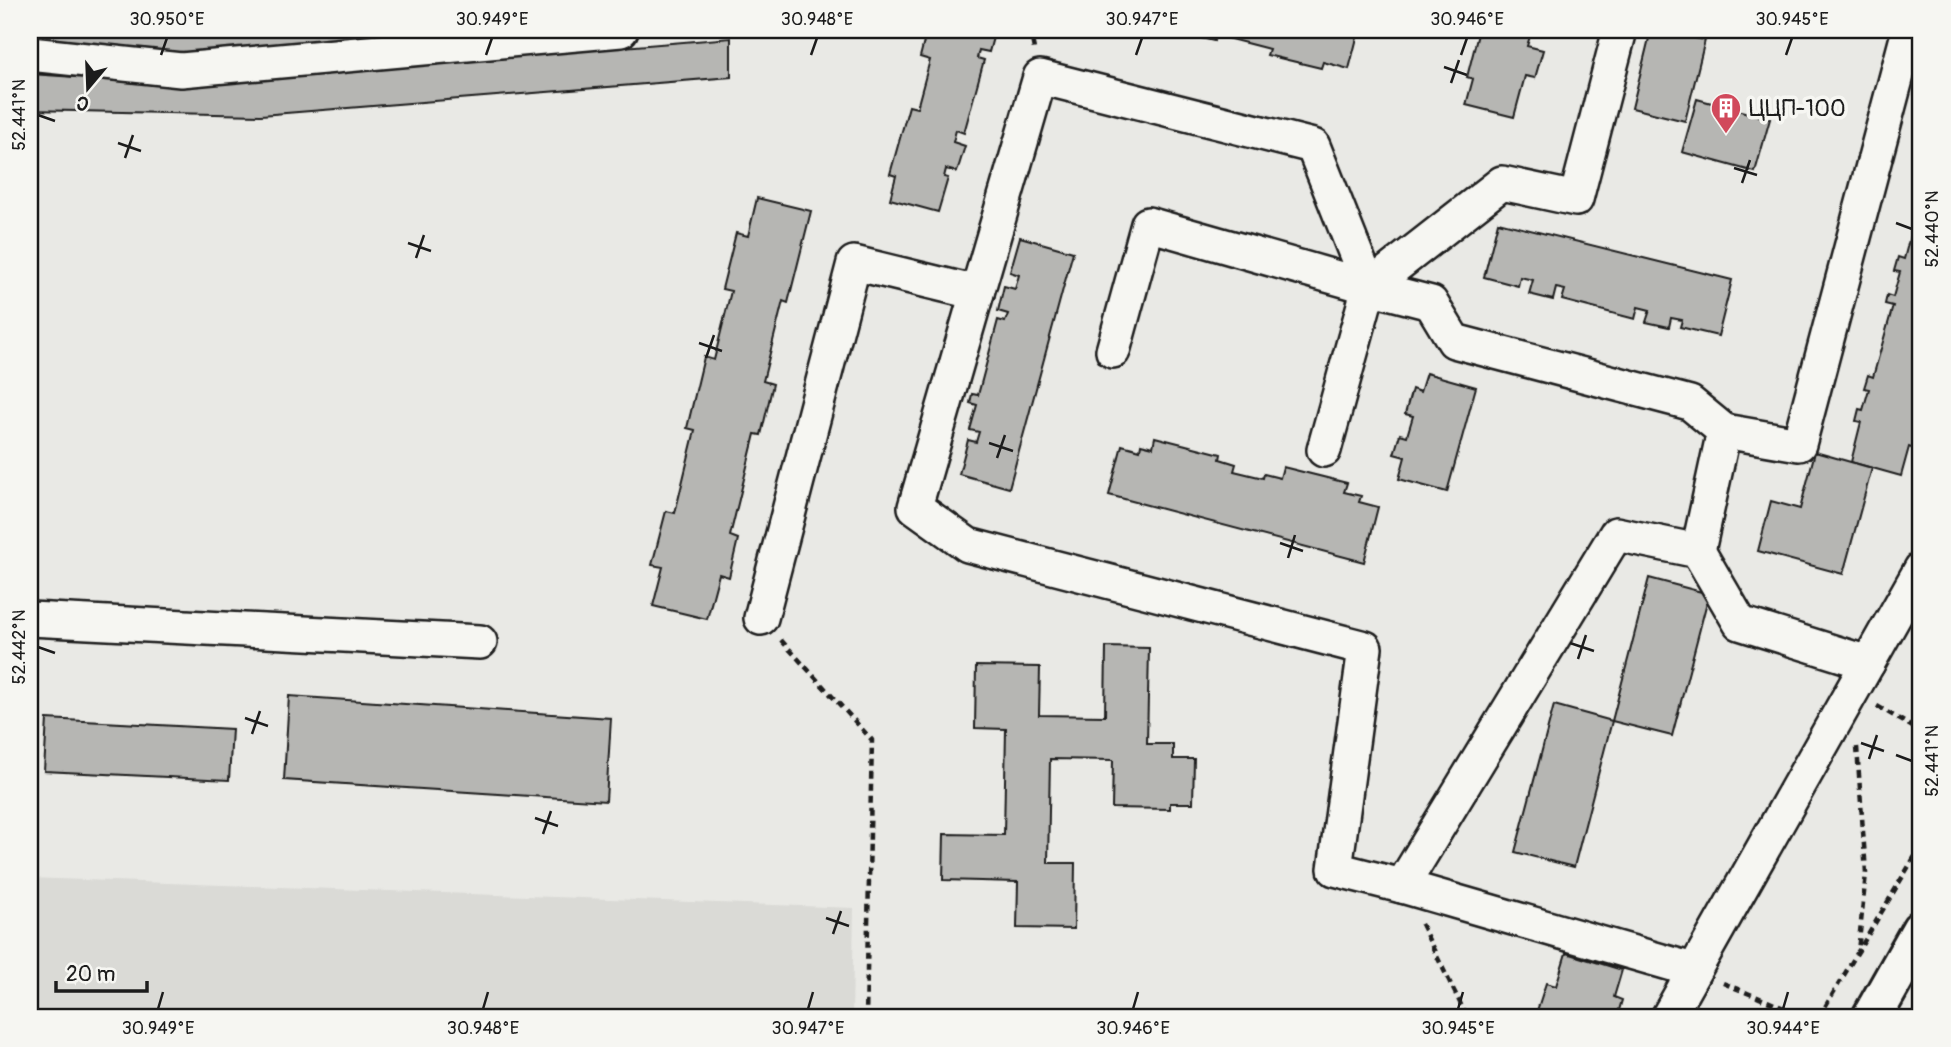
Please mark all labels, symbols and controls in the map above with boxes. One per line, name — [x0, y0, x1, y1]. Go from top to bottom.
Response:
text: 30.950°E — [130, 8, 204, 31]
text: 30.949°E — [456, 8, 528, 31]
text: 30.948°E — [781, 8, 853, 31]
text: 30.947°E — [1106, 8, 1178, 31]
text: 30.946°E — [1430, 8, 1504, 31]
text: 30.945°E — [1756, 8, 1829, 31]
north arrow — [52, 52, 122, 122]
text: 52.441°N — [8, 79, 31, 151]
text: С — [73, 90, 92, 116]
building icon: ЦЦП-100 — [1709, 91, 1743, 135]
place label: ЦЦП-100 — [1749, 94, 1846, 123]
text: 52.440°N — [1921, 191, 1944, 268]
text: 52.442°N — [8, 610, 31, 684]
text: 52.441°N — [1921, 725, 1944, 797]
scale bar — [56, 949, 147, 993]
text: 20 m — [66, 961, 115, 988]
text: 30.949°E — [122, 1017, 194, 1040]
text: 30.948°E — [447, 1017, 519, 1040]
text: 30.947°E — [772, 1017, 844, 1040]
text: 30.946°E — [1096, 1017, 1170, 1040]
text: 30.945°E — [1422, 1017, 1495, 1040]
text: 30.944°E — [1746, 1017, 1820, 1040]

